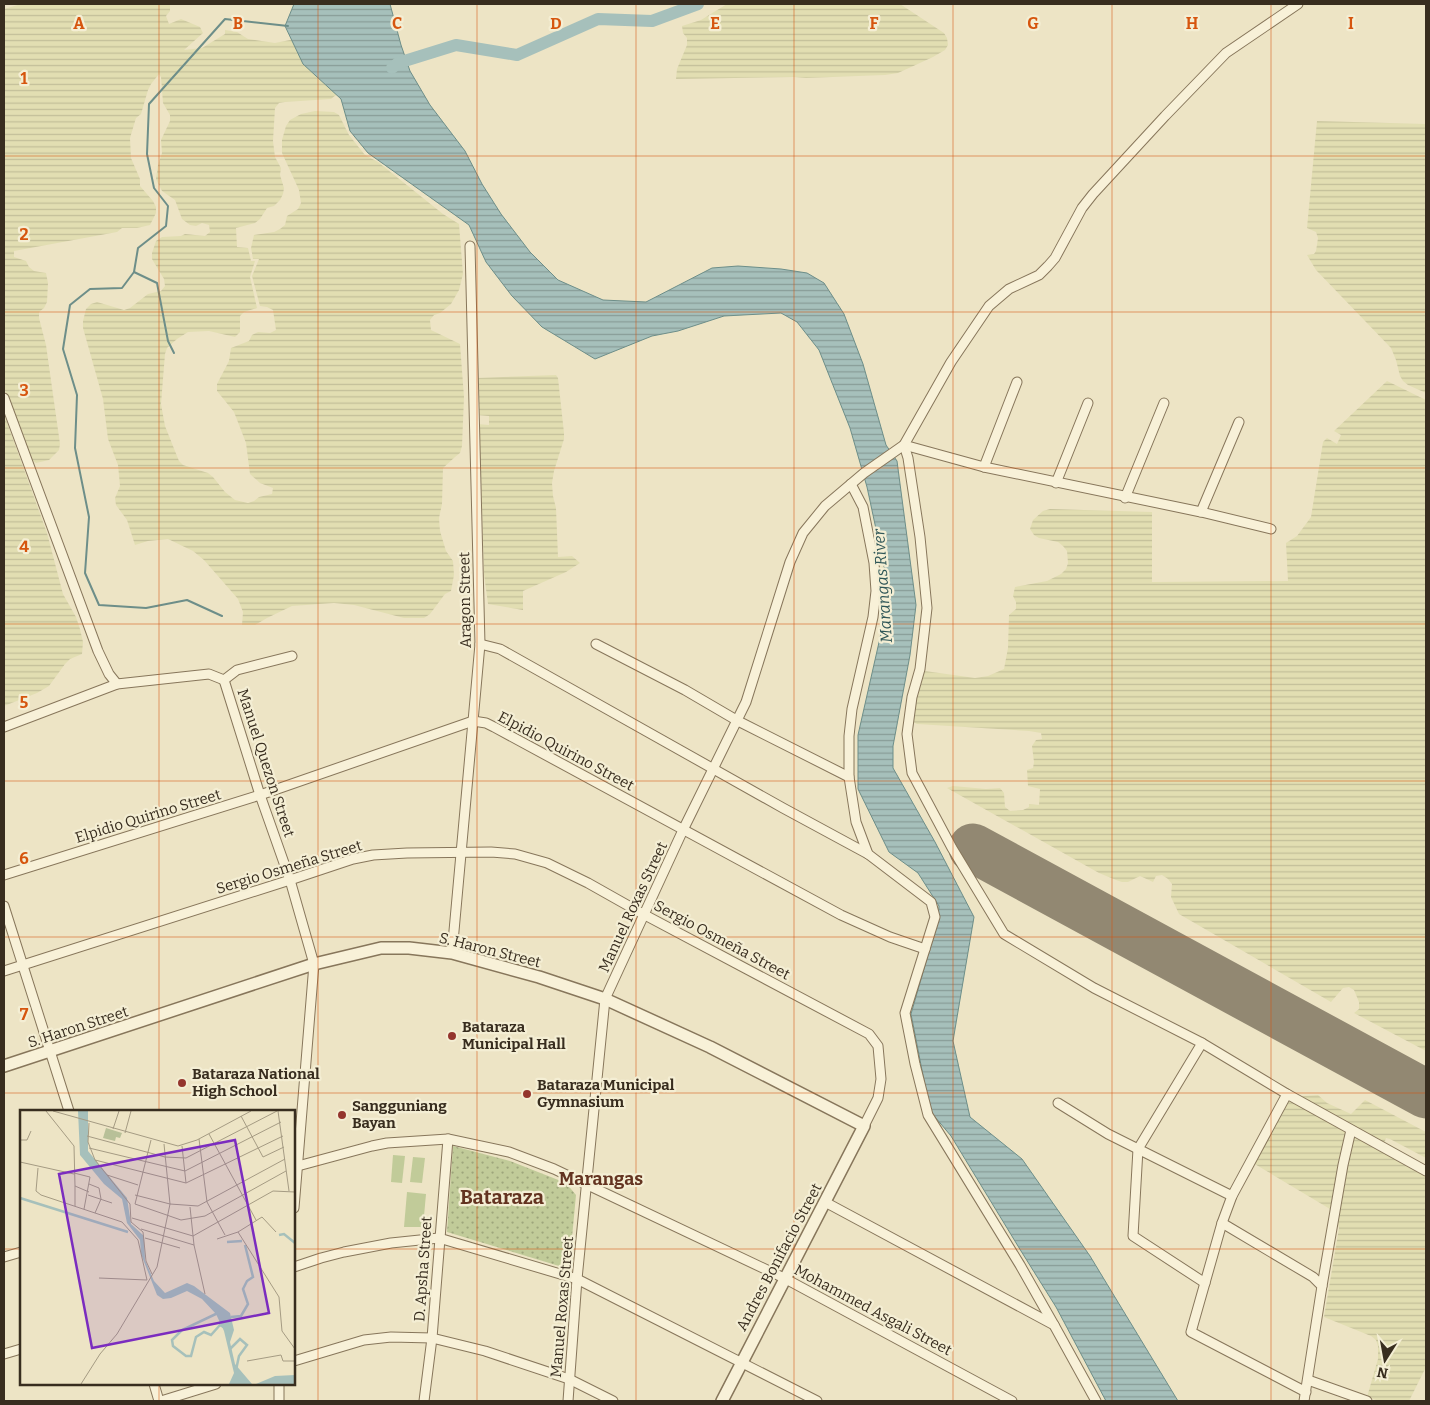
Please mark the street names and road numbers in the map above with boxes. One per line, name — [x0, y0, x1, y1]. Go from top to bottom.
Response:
street label: Aragon Street — [455, 551, 475, 648]
street label: Manuel Quezon Street — [233, 687, 299, 840]
street label: Elpidio Quirino Street — [495, 708, 638, 795]
street label: Elpidio Quirino Street — [73, 785, 224, 847]
street label: Sergio Osmeña Street — [214, 836, 365, 898]
street label: Manuel Roxas Street — [595, 838, 671, 975]
street label: Sergio Osmeña Street — [651, 897, 794, 984]
street label: S. Haron Street — [437, 929, 543, 971]
street label: S. Haron Street — [26, 1002, 131, 1052]
street label: Andres Bonifacio Street — [732, 1180, 826, 1334]
street label: D. Apsha Street — [410, 1215, 436, 1322]
street label: Manuel Roxas Street — [547, 1235, 577, 1378]
street label: Mohammed Asgali Street — [791, 1261, 955, 1360]

